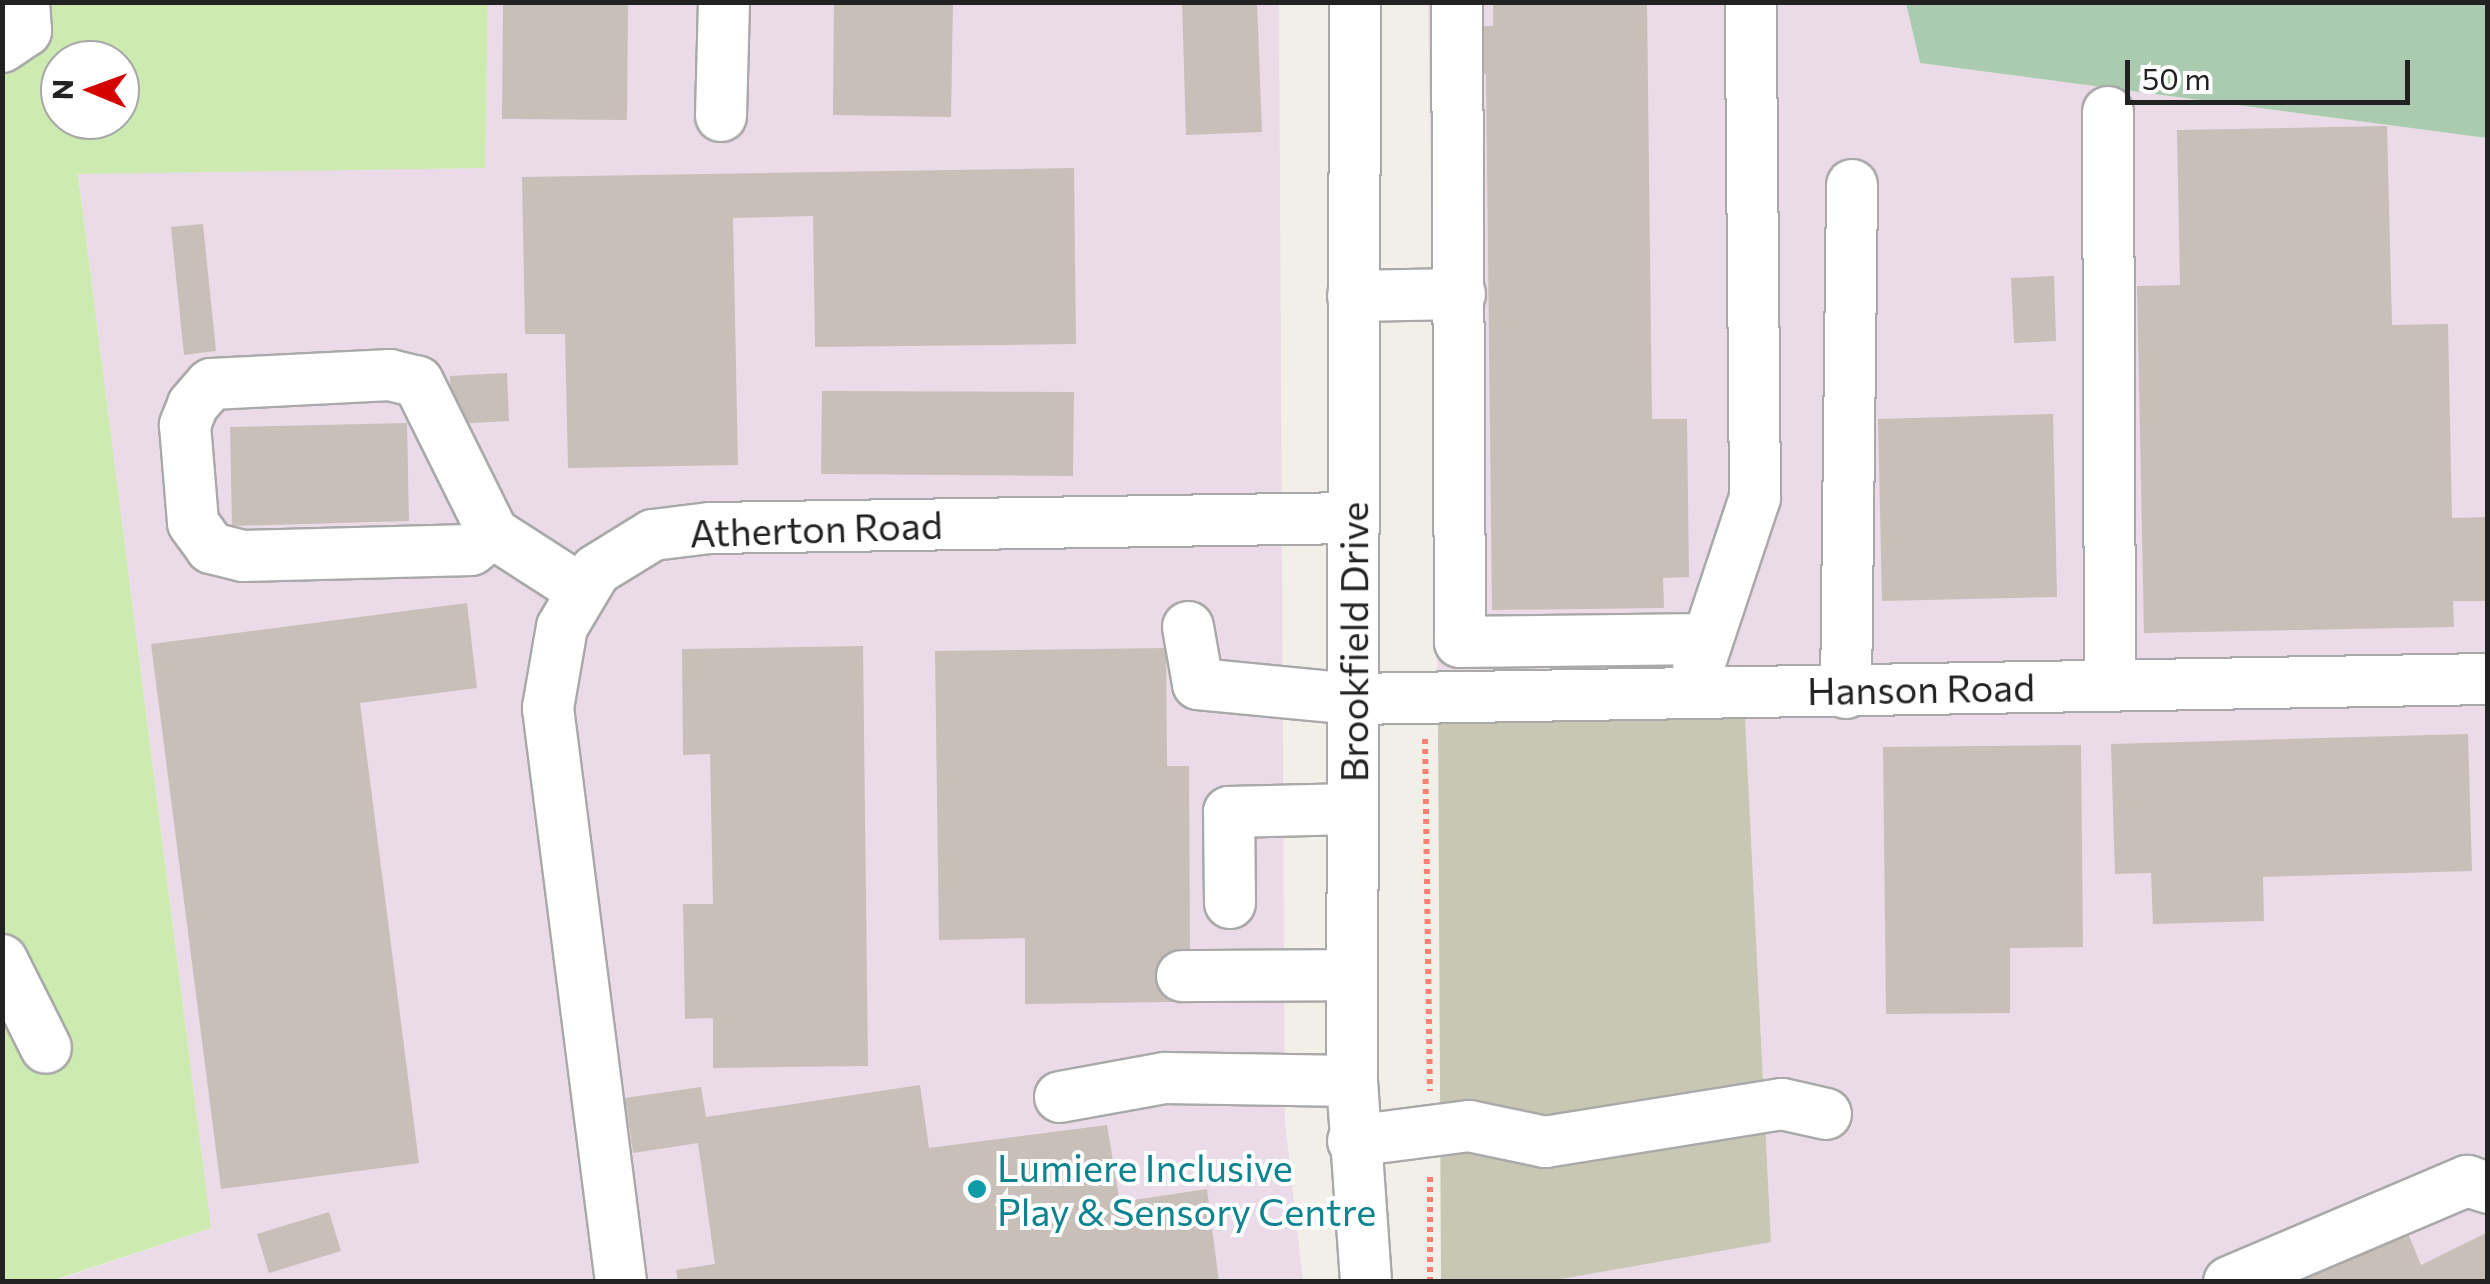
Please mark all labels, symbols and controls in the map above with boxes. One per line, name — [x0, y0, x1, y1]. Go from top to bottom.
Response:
north arrow — [40, 40, 140, 140]
scale bar — [2130, 40, 2415, 102]
text: 50 m — [2142, 59, 2211, 96]
text: N — [45, 79, 79, 100]
street label: Atherton Road — [689, 501, 943, 555]
street label: Brookfield Drive — [1330, 502, 1376, 782]
street label: Hanson Road — [1807, 663, 2035, 713]
place label: Lumiere Inclusive Play & Sensory Centre — [997, 1144, 1376, 1234]
marker: Lumiere Inclusive Play & Sensory Centre — [966, 1178, 988, 1200]

